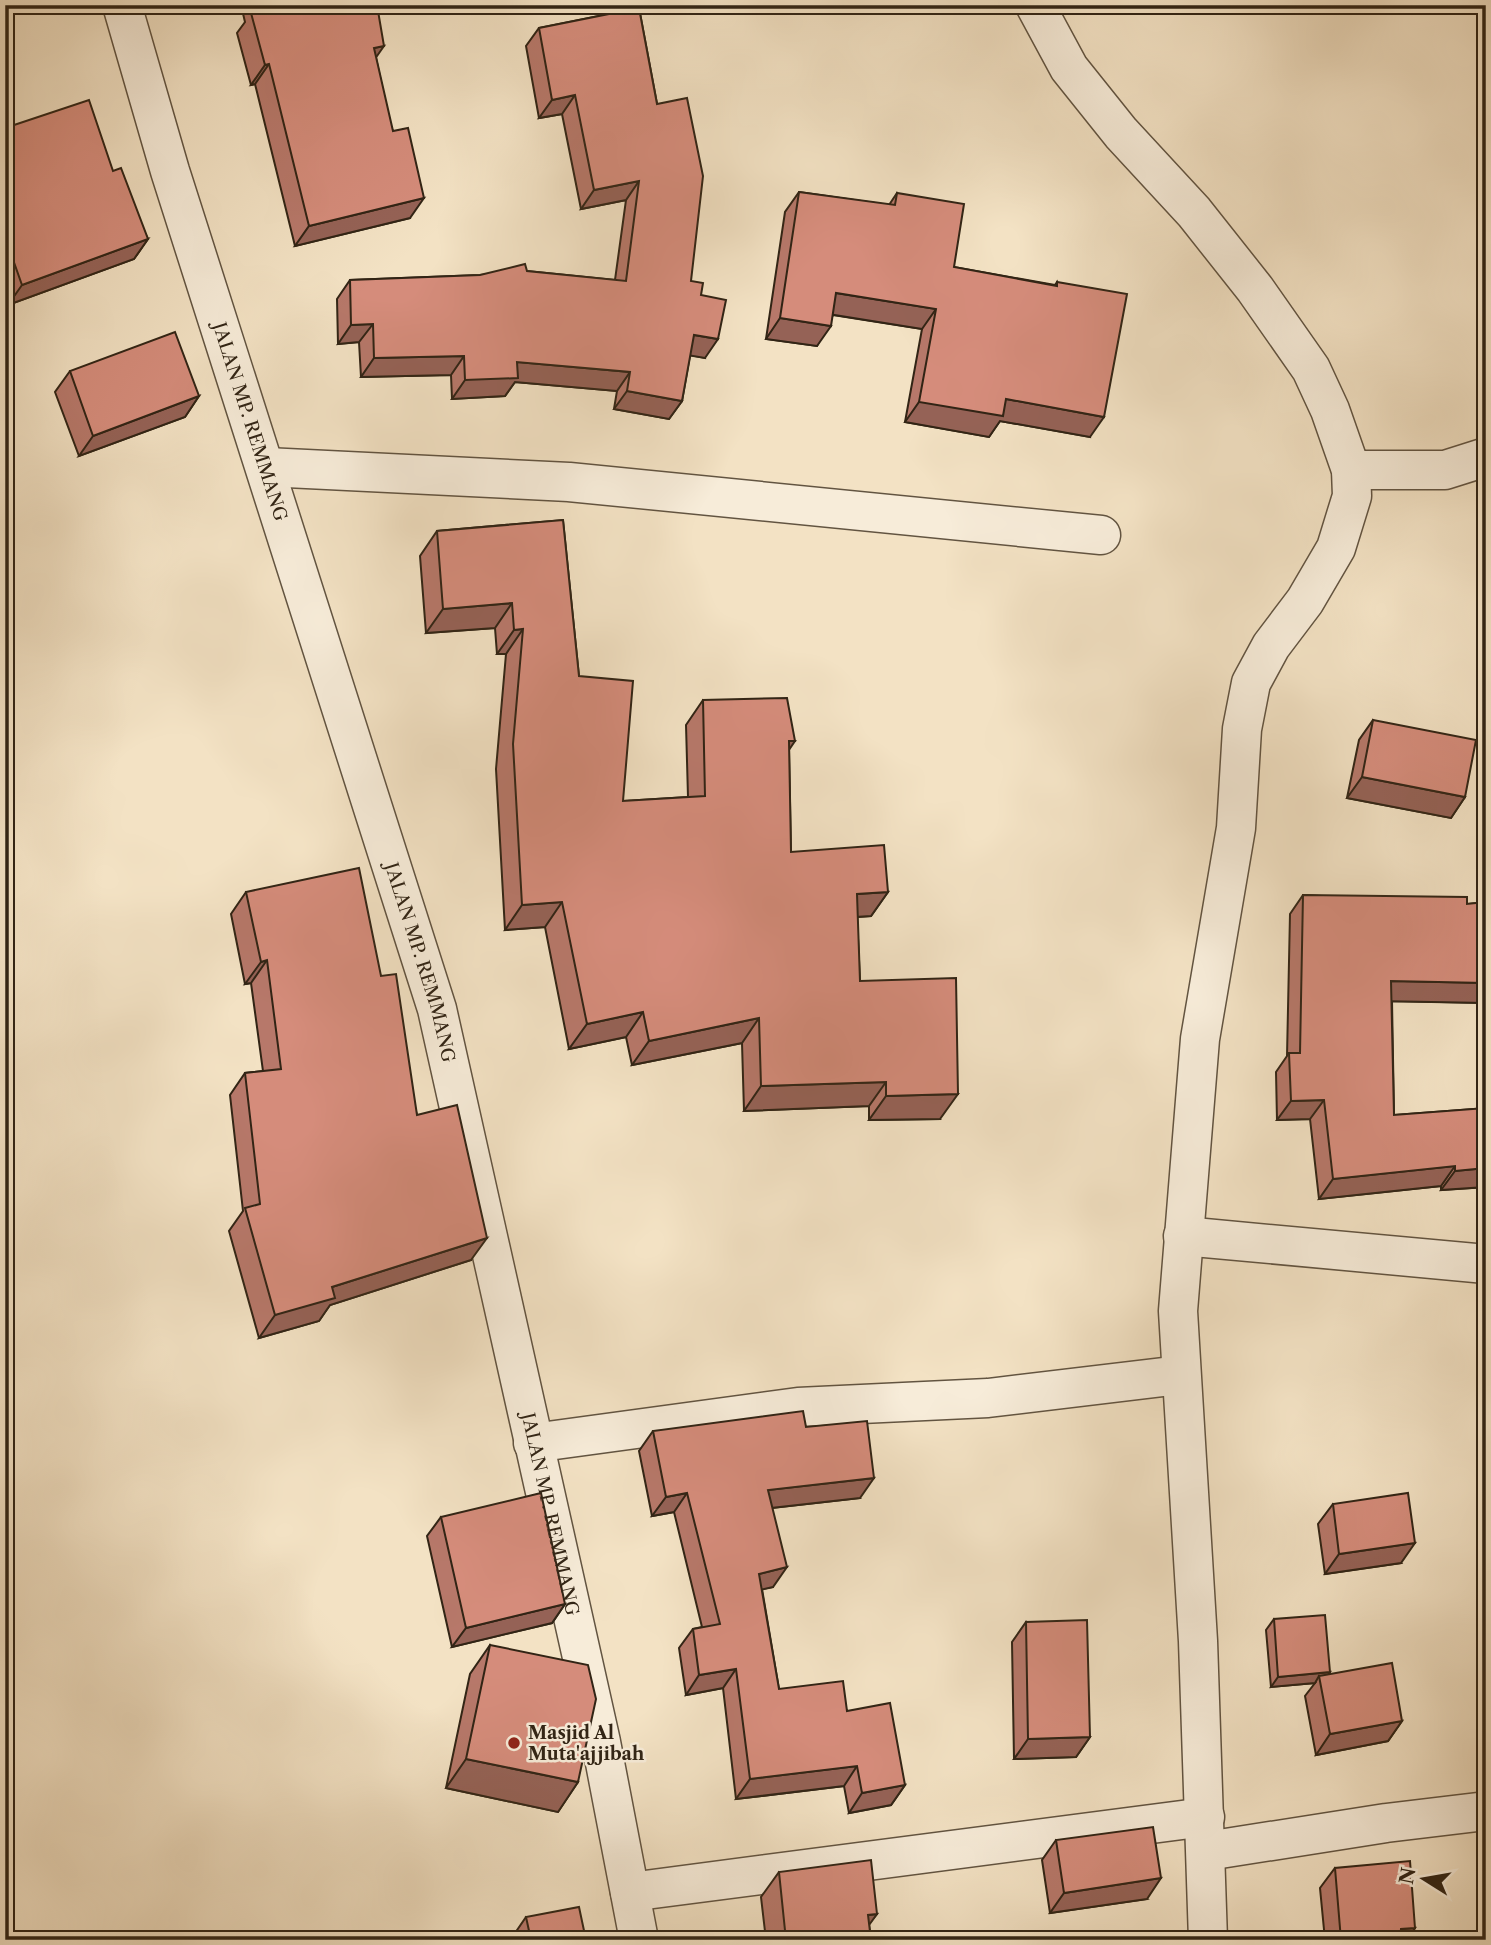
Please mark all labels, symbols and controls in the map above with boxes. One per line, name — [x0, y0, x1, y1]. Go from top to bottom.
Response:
street label: JALAN MP. REMMANG — [207, 317, 292, 524]
street label: JALAN MP. REMMANG — [379, 857, 460, 1065]
street label: JALAN MP. REMMANG — [516, 1408, 584, 1618]
place label: Masjid Al Muta'ajjibah — [528, 1722, 645, 1765]
marker: Masjid Al Muta'ajjibah — [506, 1735, 522, 1751]
north arrow — [1390, 1843, 1460, 1913]
text: N — [1395, 1866, 1421, 1886]

